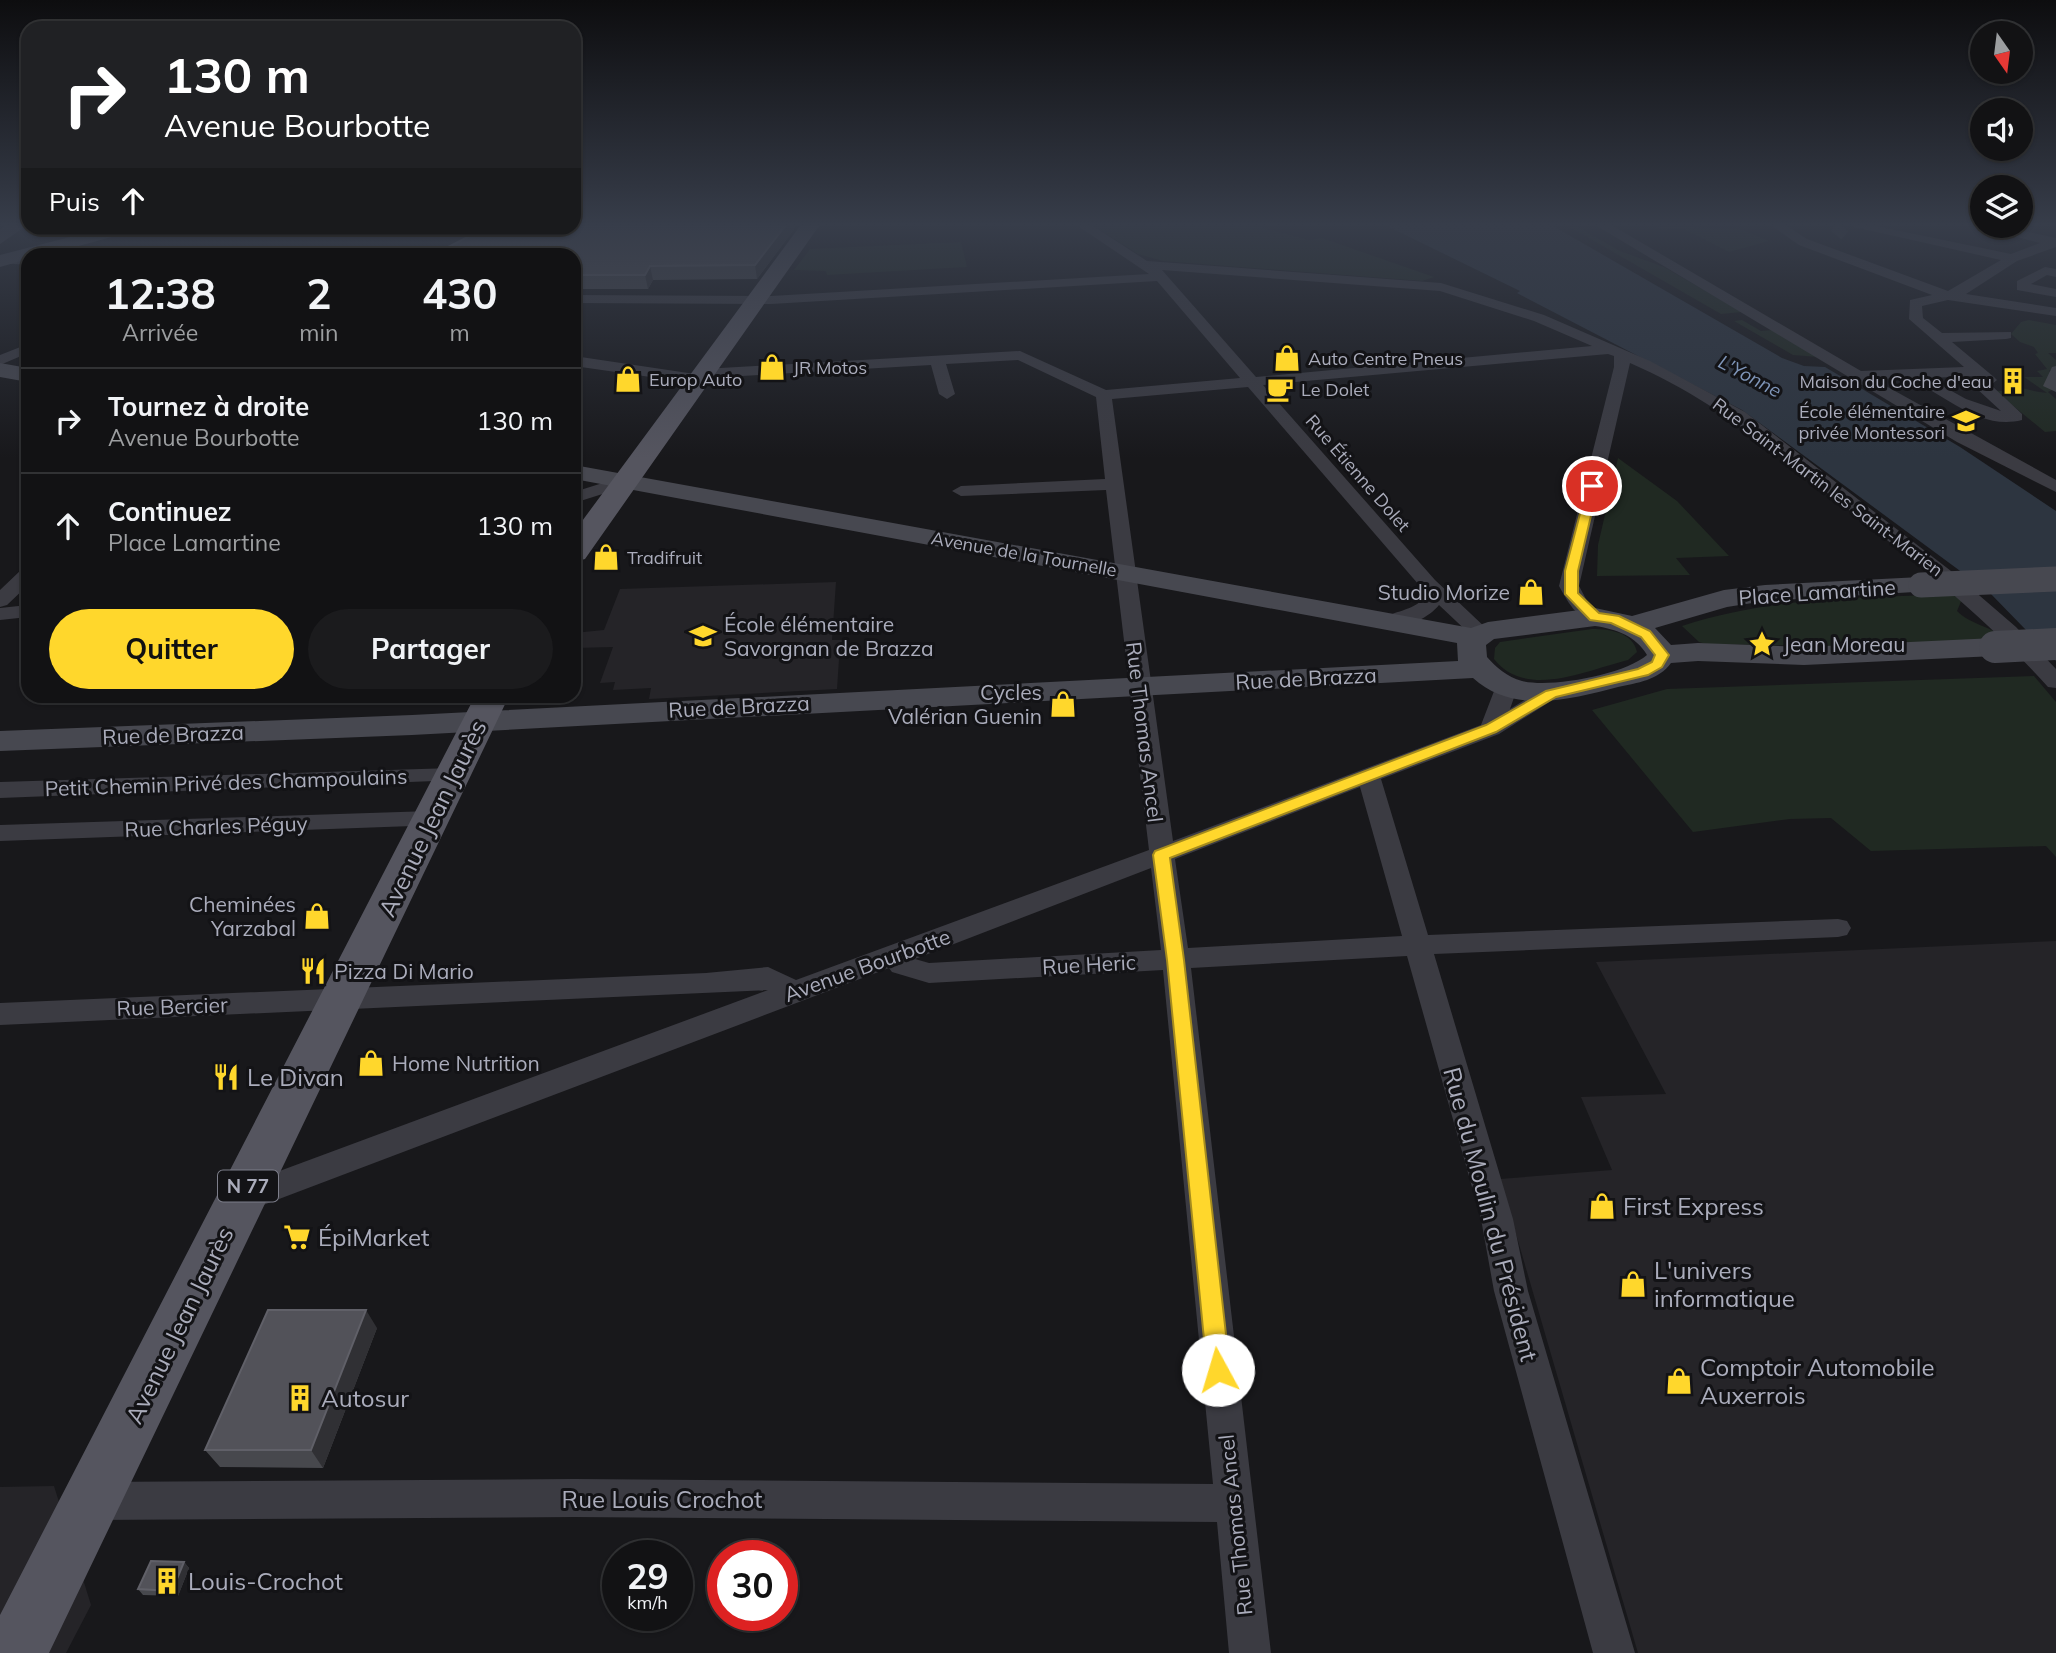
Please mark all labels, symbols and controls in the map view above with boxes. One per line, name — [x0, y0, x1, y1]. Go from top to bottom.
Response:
north arrow — [1970, 21, 2034, 84]
map controls — [1970, 21, 2033, 238]
text: 130 m — [164, 44, 310, 105]
icon: right — [49, 49, 140, 140]
button: sound — [1970, 98, 2033, 161]
text: Avenue Bourbotte — [164, 105, 430, 145]
button: layers — [1970, 175, 2033, 238]
icon: ahead — [114, 182, 152, 220]
text: Puis — [49, 185, 100, 218]
text: 12:38 — [105, 267, 216, 320]
text: 2 — [306, 267, 331, 320]
text: 430 — [422, 267, 497, 320]
text: Arrivée — [122, 318, 198, 347]
text: min — [299, 318, 338, 347]
text: m — [450, 318, 470, 347]
shop icon: Auto Centre Pneus — [1272, 343, 1302, 373]
place label: Auto Centre Pneus — [1308, 347, 1463, 370]
water label: L'Yonne — [1714, 349, 1786, 403]
shop icon: JR Motos — [757, 352, 787, 382]
place label: JR Motos — [793, 356, 867, 379]
shop icon: Europ Auto — [613, 364, 643, 394]
building icon: Maison du Coche d'eau — [1998, 366, 2028, 396]
place label: Europ Auto — [649, 368, 742, 391]
place label: Maison du Coche d'eau — [1799, 370, 1992, 393]
cafe icon: Le Dolet — [1265, 374, 1295, 404]
place label: Le Dolet — [1301, 378, 1369, 401]
text: Tournez à droite — [108, 390, 309, 423]
street label: Rue Saint-Martin les Saint-Marien — [1708, 393, 1948, 581]
place label: École élémentaire privée Montessori — [1798, 400, 1945, 444]
icon: right — [49, 402, 87, 440]
text: 130 m — [477, 404, 553, 437]
school or university icon: École élémentaire privée Montessori — [1951, 406, 1981, 436]
street label: Rue Étienne Dolet — [1301, 410, 1415, 536]
text: Avenue Bourbotte — [108, 423, 300, 452]
pin — [1562, 456, 1622, 516]
icon: arrive — [1573, 467, 1611, 505]
text: Continuez — [108, 495, 232, 528]
icon: ahead — [49, 507, 87, 545]
text: 130 m — [477, 509, 553, 542]
street label: Avenue de la Tournelle — [929, 526, 1119, 582]
text: Place Lamartine — [108, 528, 281, 557]
shop icon: Tradifruit — [591, 542, 621, 572]
place label: Tradifruit — [627, 546, 702, 569]
street label: Place Lamartine — [1737, 574, 1897, 610]
shop icon: Studio Morize — [1516, 577, 1546, 607]
place label: Studio Morize — [1378, 579, 1510, 605]
button: Quitter — [49, 609, 294, 689]
button: Partager — [308, 609, 553, 689]
place label: École élémentaire Savorgnan de Brazza — [724, 611, 934, 661]
school or university icon: École élémentaire Savorgnan de Brazza — [688, 621, 718, 651]
place icon: Jean Moreau — [1747, 629, 1777, 659]
place label: Jean Moreau — [1783, 631, 1905, 657]
street label: Rue Thomas Ancel — [1121, 640, 1169, 824]
street label: Rue de Brazza — [1235, 661, 1377, 695]
place label: Cycles Valérian Guenin — [888, 679, 1042, 729]
street label: Rue de Brazza — [668, 689, 810, 723]
shop icon: Cycles Valérian Guenin — [1048, 689, 1078, 719]
street label: Avenue Jean Jaurès — [371, 715, 493, 921]
street label: Rue de Brazza — [102, 719, 244, 749]
street label: Petit Chemin Privé des Champoulains — [44, 763, 408, 801]
street label: Rue Charles Péguy — [124, 810, 308, 842]
place label: Cheminées Yarzabal — [189, 891, 296, 941]
shop icon: Cheminées Yarzabal — [302, 901, 332, 931]
street label: Avenue Bourbotte — [780, 923, 954, 1007]
street label: Rue Heric — [1041, 949, 1137, 979]
restaurant icon: Pizza Di Mario — [298, 956, 328, 986]
place label: Pizza Di Mario — [334, 958, 474, 984]
street label: Rue Bercier — [116, 991, 228, 1021]
shop icon: Home Nutrition — [356, 1048, 386, 1078]
place label: Home Nutrition — [392, 1050, 540, 1076]
restaurant icon: Le Divan — [211, 1062, 241, 1092]
place label: Le Divan — [247, 1062, 344, 1092]
street label: Rue du Moulin du Président — [1437, 1064, 1545, 1364]
road number: N 77 — [218, 1170, 278, 1202]
shop icon: First Express — [1587, 1191, 1617, 1221]
place label: First Express — [1623, 1191, 1764, 1221]
street label: Avenue Jean Jaurès — [118, 1222, 240, 1428]
supermarket icon: ÉpiMarket — [282, 1222, 312, 1252]
place label: ÉpiMarket — [318, 1222, 429, 1252]
place label: L'univers informatique — [1654, 1255, 1795, 1313]
shop icon: L'univers informatique — [1618, 1269, 1648, 1299]
position arrow — [1181, 1333, 1255, 1407]
place label: Comptoir Automobile Auxerrois — [1700, 1352, 1934, 1410]
shop icon: Comptoir Automobile Auxerrois — [1664, 1366, 1694, 1396]
building icon: Autosur — [285, 1383, 315, 1413]
place label: Autosur — [321, 1383, 409, 1413]
street label: Rue Thomas Ancel — [1213, 1433, 1257, 1617]
street label: Rue Louis Crochot — [562, 1484, 762, 1514]
speed limit sign: 30 — [707, 1540, 798, 1631]
text: 29 — [626, 1554, 669, 1598]
building icon: Louis-Crochot — [152, 1566, 182, 1596]
place label: Louis-Crochot — [188, 1566, 343, 1596]
text: km/h — [627, 1591, 668, 1614]

